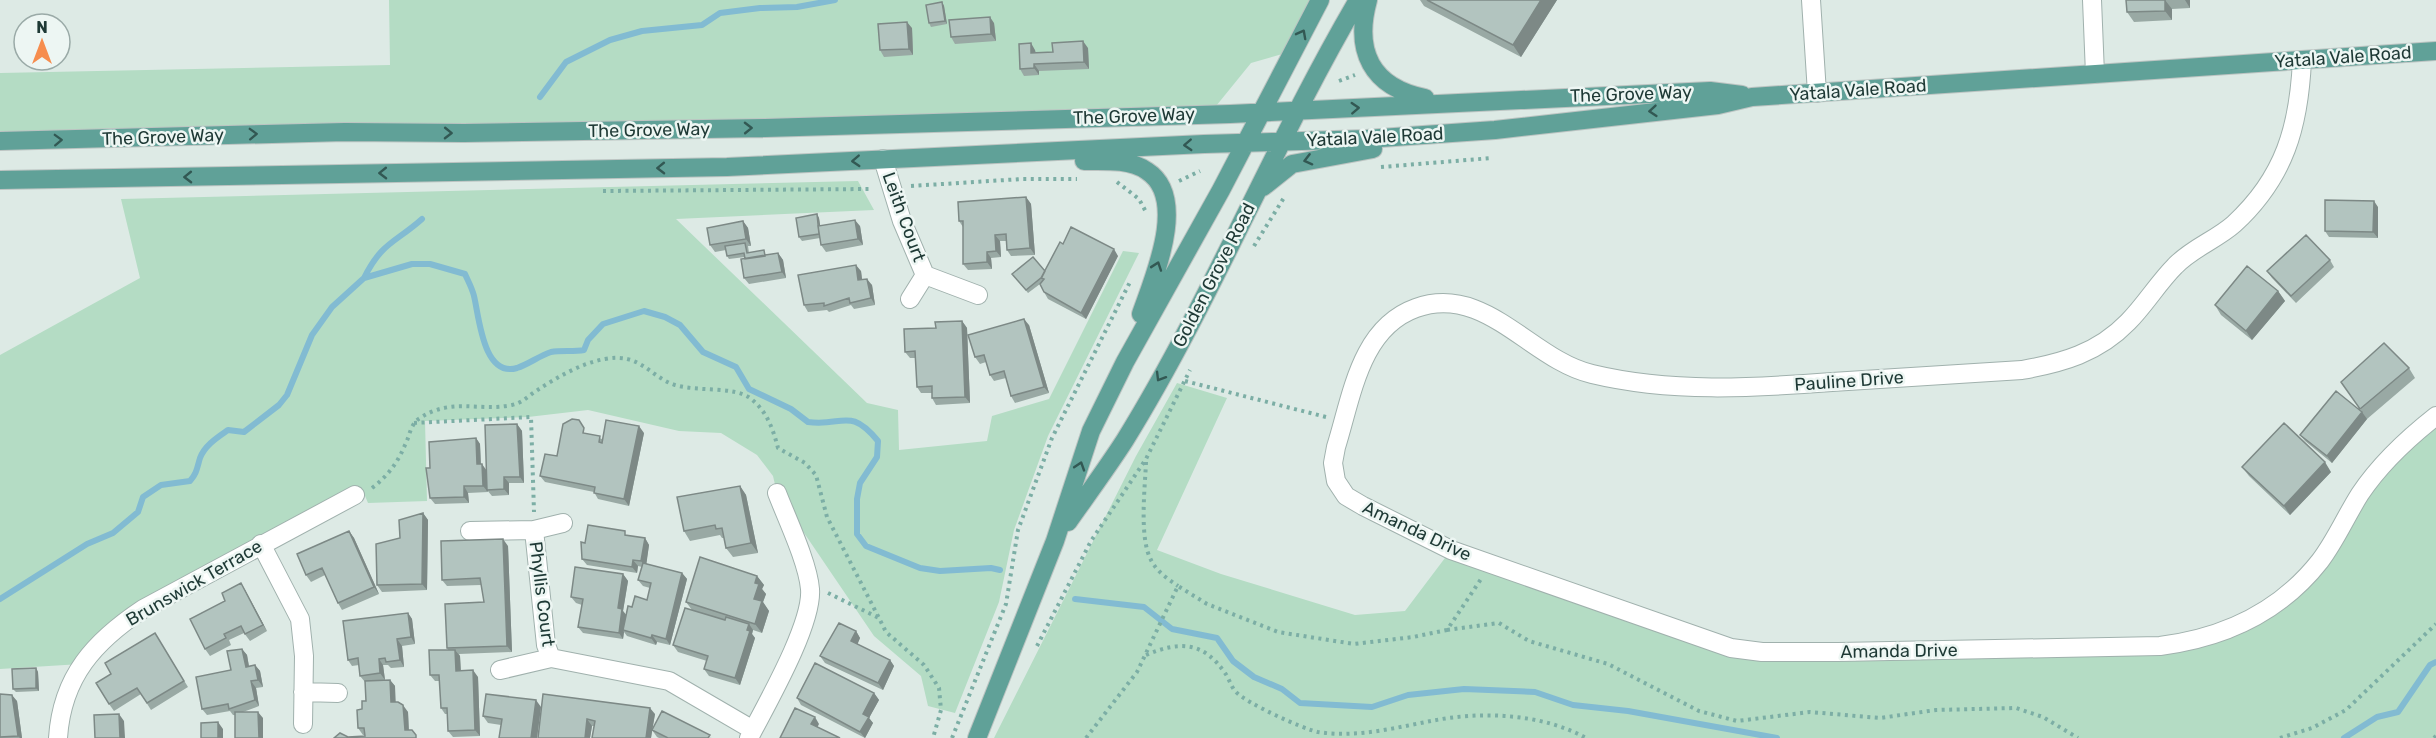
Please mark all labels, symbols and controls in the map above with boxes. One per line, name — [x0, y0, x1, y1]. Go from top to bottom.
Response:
north arrow — [12, 12, 72, 72]
text: N — [36, 18, 48, 37]
one-way arrow — [1295, 30, 1306, 40]
street label: Yatala Vale Road — [2274, 41, 2412, 73]
street label: Yatala Vale Road — [1789, 74, 1927, 106]
street label: The Grove Way — [1570, 81, 1692, 107]
one-way arrow — [1351, 101, 1360, 114]
street label: The Grove Way — [1073, 103, 1195, 129]
one-way arrow — [1648, 104, 1658, 117]
street label: The Grove Way — [588, 118, 710, 142]
one-way arrow — [744, 122, 753, 134]
street label: Yatala Vale Road — [1306, 122, 1444, 152]
street label: The Grove Way — [102, 124, 224, 150]
one-way arrow — [444, 127, 453, 139]
one-way arrow — [249, 128, 258, 140]
one-way arrow — [54, 134, 63, 146]
one-way arrow — [1183, 138, 1192, 151]
one-way arrow — [1303, 152, 1313, 165]
one-way arrow — [852, 154, 861, 167]
one-way arrow — [657, 162, 666, 174]
one-way arrow — [378, 167, 387, 179]
street label: Leith Court — [878, 169, 930, 265]
one-way arrow — [183, 171, 192, 183]
street label: Golden Grove Road — [1168, 199, 1260, 351]
one-way arrow — [1150, 261, 1162, 272]
street label: Pauline Drive — [1794, 366, 1904, 396]
one-way arrow — [1156, 371, 1168, 381]
one-way arrow — [1073, 461, 1085, 471]
street label: Amanda Drive — [1359, 496, 1475, 566]
street label: Brunswick Terrace — [122, 535, 266, 631]
street label: Phyllis Court — [525, 540, 559, 648]
street label: Amanda Drive — [1840, 639, 1958, 663]

